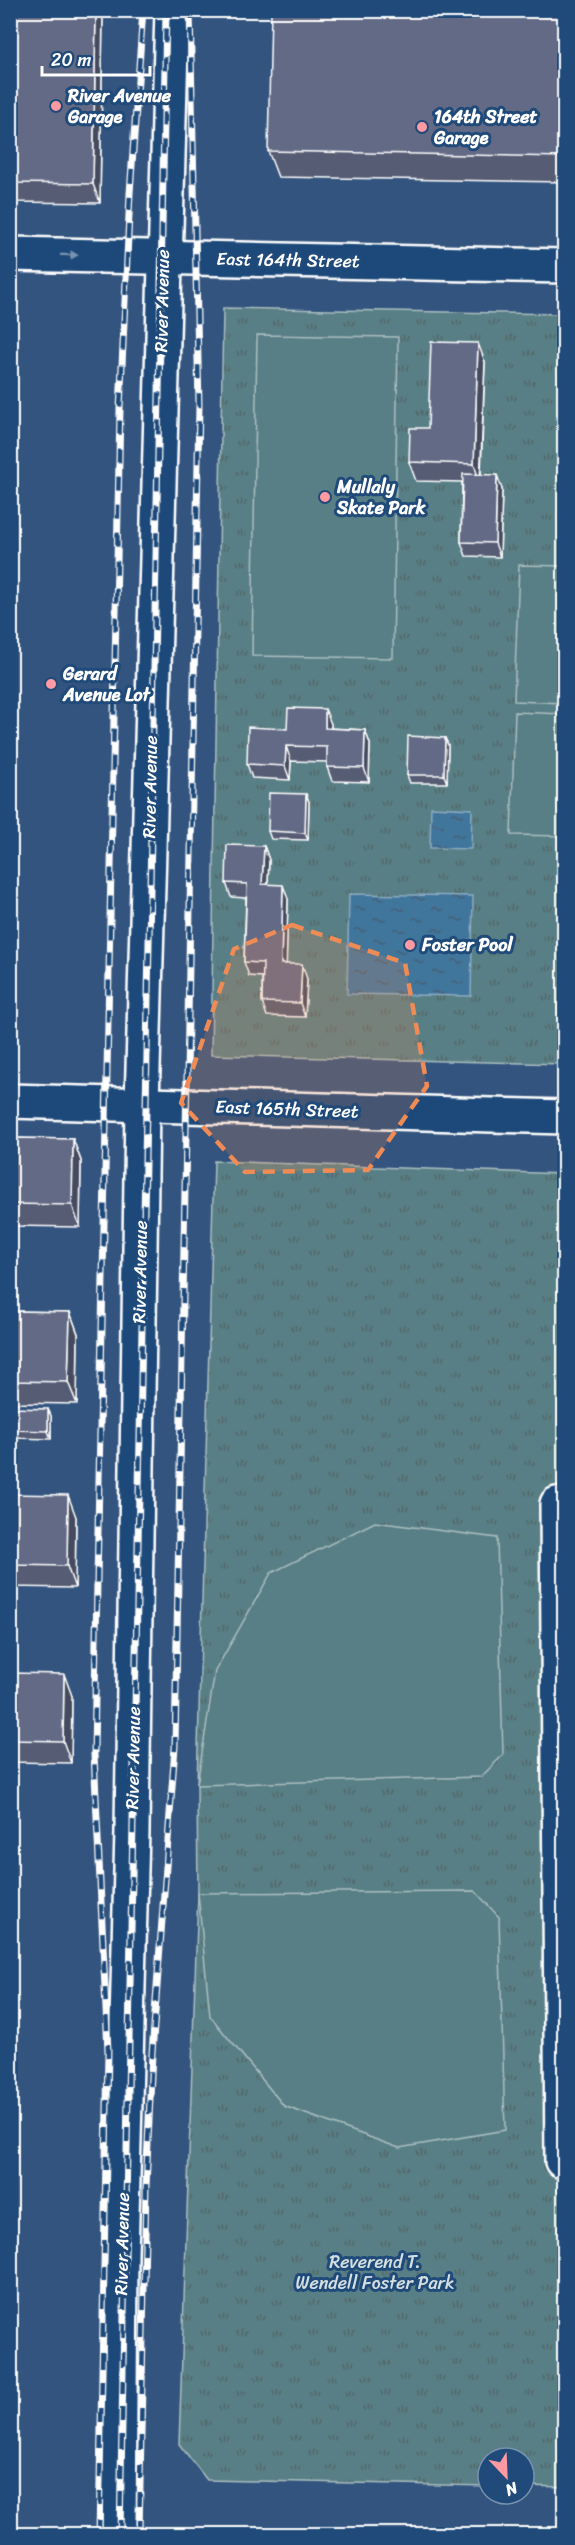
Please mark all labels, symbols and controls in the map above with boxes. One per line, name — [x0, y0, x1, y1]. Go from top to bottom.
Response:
scale bar — [42, 39, 150, 77]
text: 20 m — [51, 44, 91, 76]
place label: River Avenue Garage — [67, 80, 172, 133]
marker: River Avenue Garage — [49, 99, 63, 113]
place label: 164th Street Garage — [433, 101, 538, 154]
marker: 164th Street Garage — [415, 120, 429, 134]
street label: East 164th Street — [216, 243, 360, 277]
street label: River Avenue — [145, 249, 179, 353]
one-way arrow — [59, 250, 78, 260]
place label: Mullaly Skate Park — [336, 471, 426, 524]
marker: Mullaly Skate Park — [318, 490, 332, 504]
place label: Gerard Avenue Lot — [62, 658, 152, 711]
marker: Gerard Avenue Lot — [44, 677, 58, 691]
street label: River Avenue — [133, 735, 167, 839]
place label: Foster Pool — [421, 929, 513, 961]
marker: Foster Pool — [403, 938, 417, 952]
street label: East 165th Street — [215, 1091, 359, 1127]
street label: River Avenue — [123, 1220, 157, 1324]
street label: River Avenue — [116, 1706, 150, 1810]
street label: River Avenue — [105, 2192, 139, 2296]
park label: Reverend T. Wendell Foster Park — [296, 2246, 454, 2299]
north arrow — [476, 2446, 536, 2506]
text: N — [500, 2473, 523, 2505]

